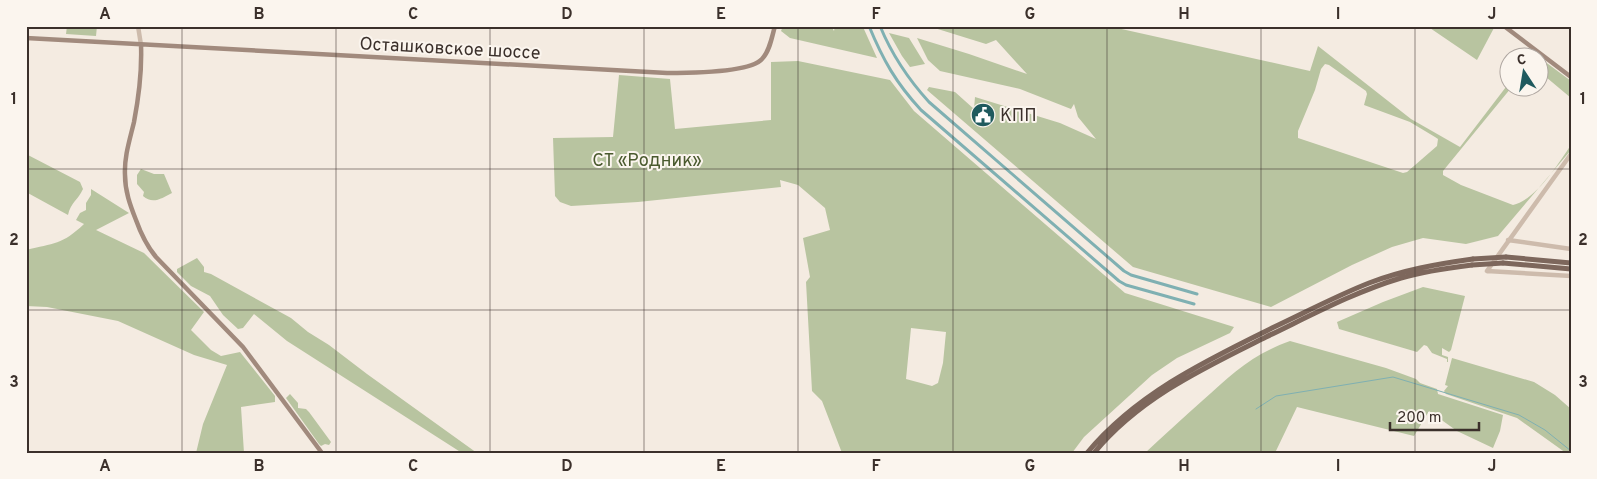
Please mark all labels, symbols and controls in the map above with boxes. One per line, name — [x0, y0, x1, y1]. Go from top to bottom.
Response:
text: A — [99, 5, 111, 25]
text: B — [253, 5, 265, 25]
text: C — [408, 5, 418, 25]
text: D — [561, 5, 573, 25]
text: E — [716, 5, 726, 25]
text: F — [871, 5, 881, 25]
text: G — [1025, 5, 1035, 25]
text: H — [1178, 5, 1190, 25]
text: I — [1336, 5, 1340, 25]
text: J — [1488, 5, 1496, 25]
street label: Осташковское шоссе — [359, 33, 541, 66]
north arrow — [1500, 48, 1550, 98]
text: С — [1515, 51, 1528, 70]
text: 1 — [11, 90, 17, 110]
text: 1 — [1580, 90, 1586, 110]
public building icon: КПП — [970, 102, 996, 128]
place label: КПП — [1000, 105, 1037, 128]
park label: СТ «Родник» — [592, 150, 702, 173]
text: 2 — [9, 231, 19, 251]
text: 2 — [1578, 231, 1588, 251]
text: 3 — [9, 373, 19, 393]
text: 3 — [1578, 373, 1588, 393]
scale bar — [1390, 399, 1478, 431]
text: 200 m — [1397, 409, 1442, 428]
text: A — [99, 457, 111, 477]
text: B — [253, 457, 265, 477]
text: C — [408, 457, 418, 477]
text: D — [561, 457, 573, 477]
text: E — [716, 457, 726, 477]
text: F — [871, 457, 881, 477]
text: G — [1025, 457, 1035, 477]
text: H — [1178, 457, 1190, 477]
text: I — [1336, 457, 1340, 477]
text: J — [1488, 457, 1496, 477]

